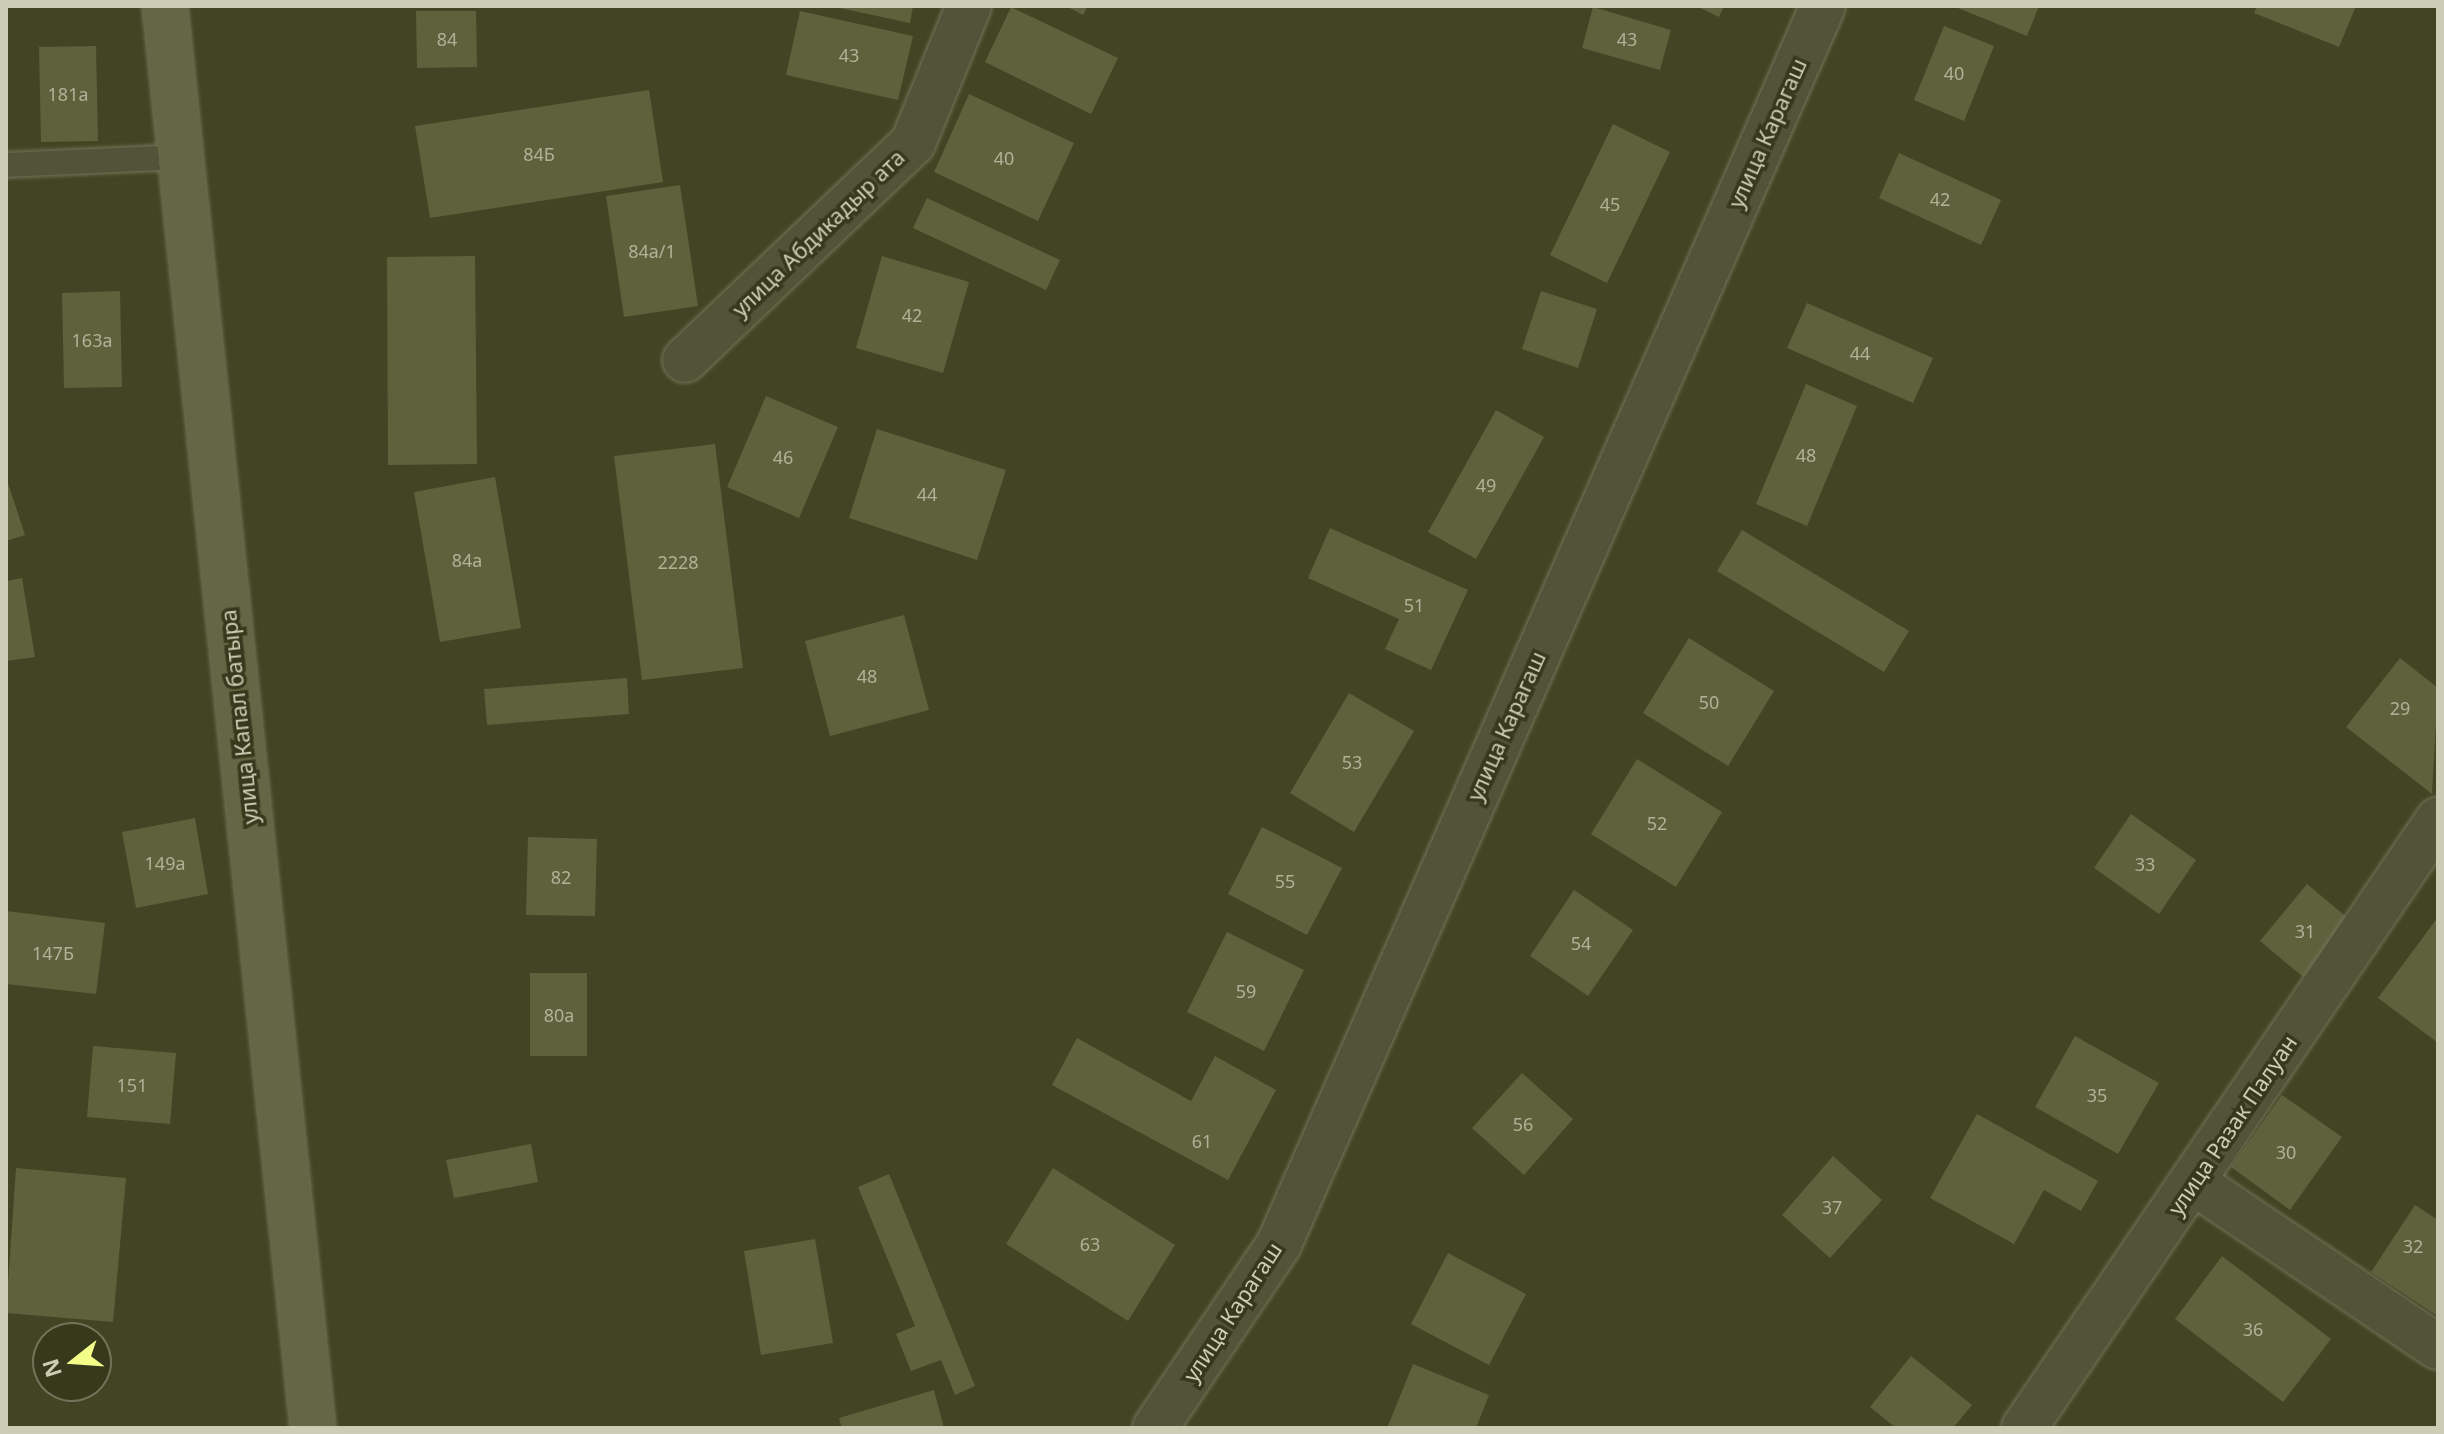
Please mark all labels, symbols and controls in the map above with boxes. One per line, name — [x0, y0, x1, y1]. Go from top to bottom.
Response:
house number: 84 — [437, 28, 457, 50]
house number: 43 — [1617, 28, 1637, 50]
house number: 43 — [839, 44, 859, 66]
street label: улица Карагаш — [1722, 54, 1812, 212]
house number: 40 — [1944, 62, 1964, 84]
house number: 181а — [48, 83, 88, 105]
house number: 84Б — [523, 143, 555, 165]
street label: улица Абдикадыр ата — [726, 144, 910, 322]
house number: 40 — [994, 147, 1014, 169]
house number: 42 — [1930, 188, 1950, 210]
house number: 45 — [1600, 193, 1620, 215]
house number: 84а/1 — [628, 240, 676, 262]
house number: 42 — [902, 304, 922, 326]
house number: 163а — [72, 329, 112, 351]
house number: 44 — [1850, 342, 1870, 364]
house number: 48 — [1796, 444, 1816, 466]
house number: 46 — [773, 446, 793, 468]
house number: 49 — [1476, 474, 1496, 496]
house number: 44 — [917, 483, 937, 505]
house number: 84а — [452, 549, 482, 571]
house number: 2228 — [657, 551, 699, 573]
house number: 51 — [1404, 594, 1424, 616]
street label: улица Капал батыра — [215, 608, 263, 826]
street label: улица Карагаш — [1461, 647, 1551, 805]
house number: 48 — [857, 665, 877, 687]
house number: 50 — [1699, 691, 1719, 713]
house number: 29 — [2390, 697, 2410, 719]
house number: 53 — [1342, 751, 1362, 773]
house number: 52 — [1647, 812, 1667, 834]
house number: 149а — [145, 852, 185, 874]
house number: 33 — [2135, 853, 2155, 875]
house number: 82 — [551, 866, 571, 888]
house number: 55 — [1275, 870, 1295, 892]
house number: 31 — [2295, 920, 2315, 942]
house number: 54 — [1571, 932, 1591, 954]
house number: 147Б — [32, 942, 74, 964]
house number: 59 — [1236, 980, 1256, 1002]
house number: 80а — [544, 1004, 574, 1026]
street label: улица Разак Палуан — [2162, 1030, 2302, 1220]
house number: 151 — [117, 1074, 147, 1096]
house number: 35 — [2087, 1084, 2107, 1106]
house number: 56 — [1513, 1113, 1533, 1135]
house number: 61 — [1192, 1130, 1212, 1152]
house number: 30 — [2276, 1141, 2296, 1163]
house number: 37 — [1822, 1196, 1842, 1218]
house number: 63 — [1080, 1233, 1100, 1255]
house number: 32 — [2403, 1235, 2423, 1257]
street label: улица Карагаш — [1177, 1237, 1287, 1387]
house number: 36 — [2243, 1318, 2263, 1340]
north arrow — [32, 1322, 112, 1402]
text: N — [34, 1355, 68, 1381]

